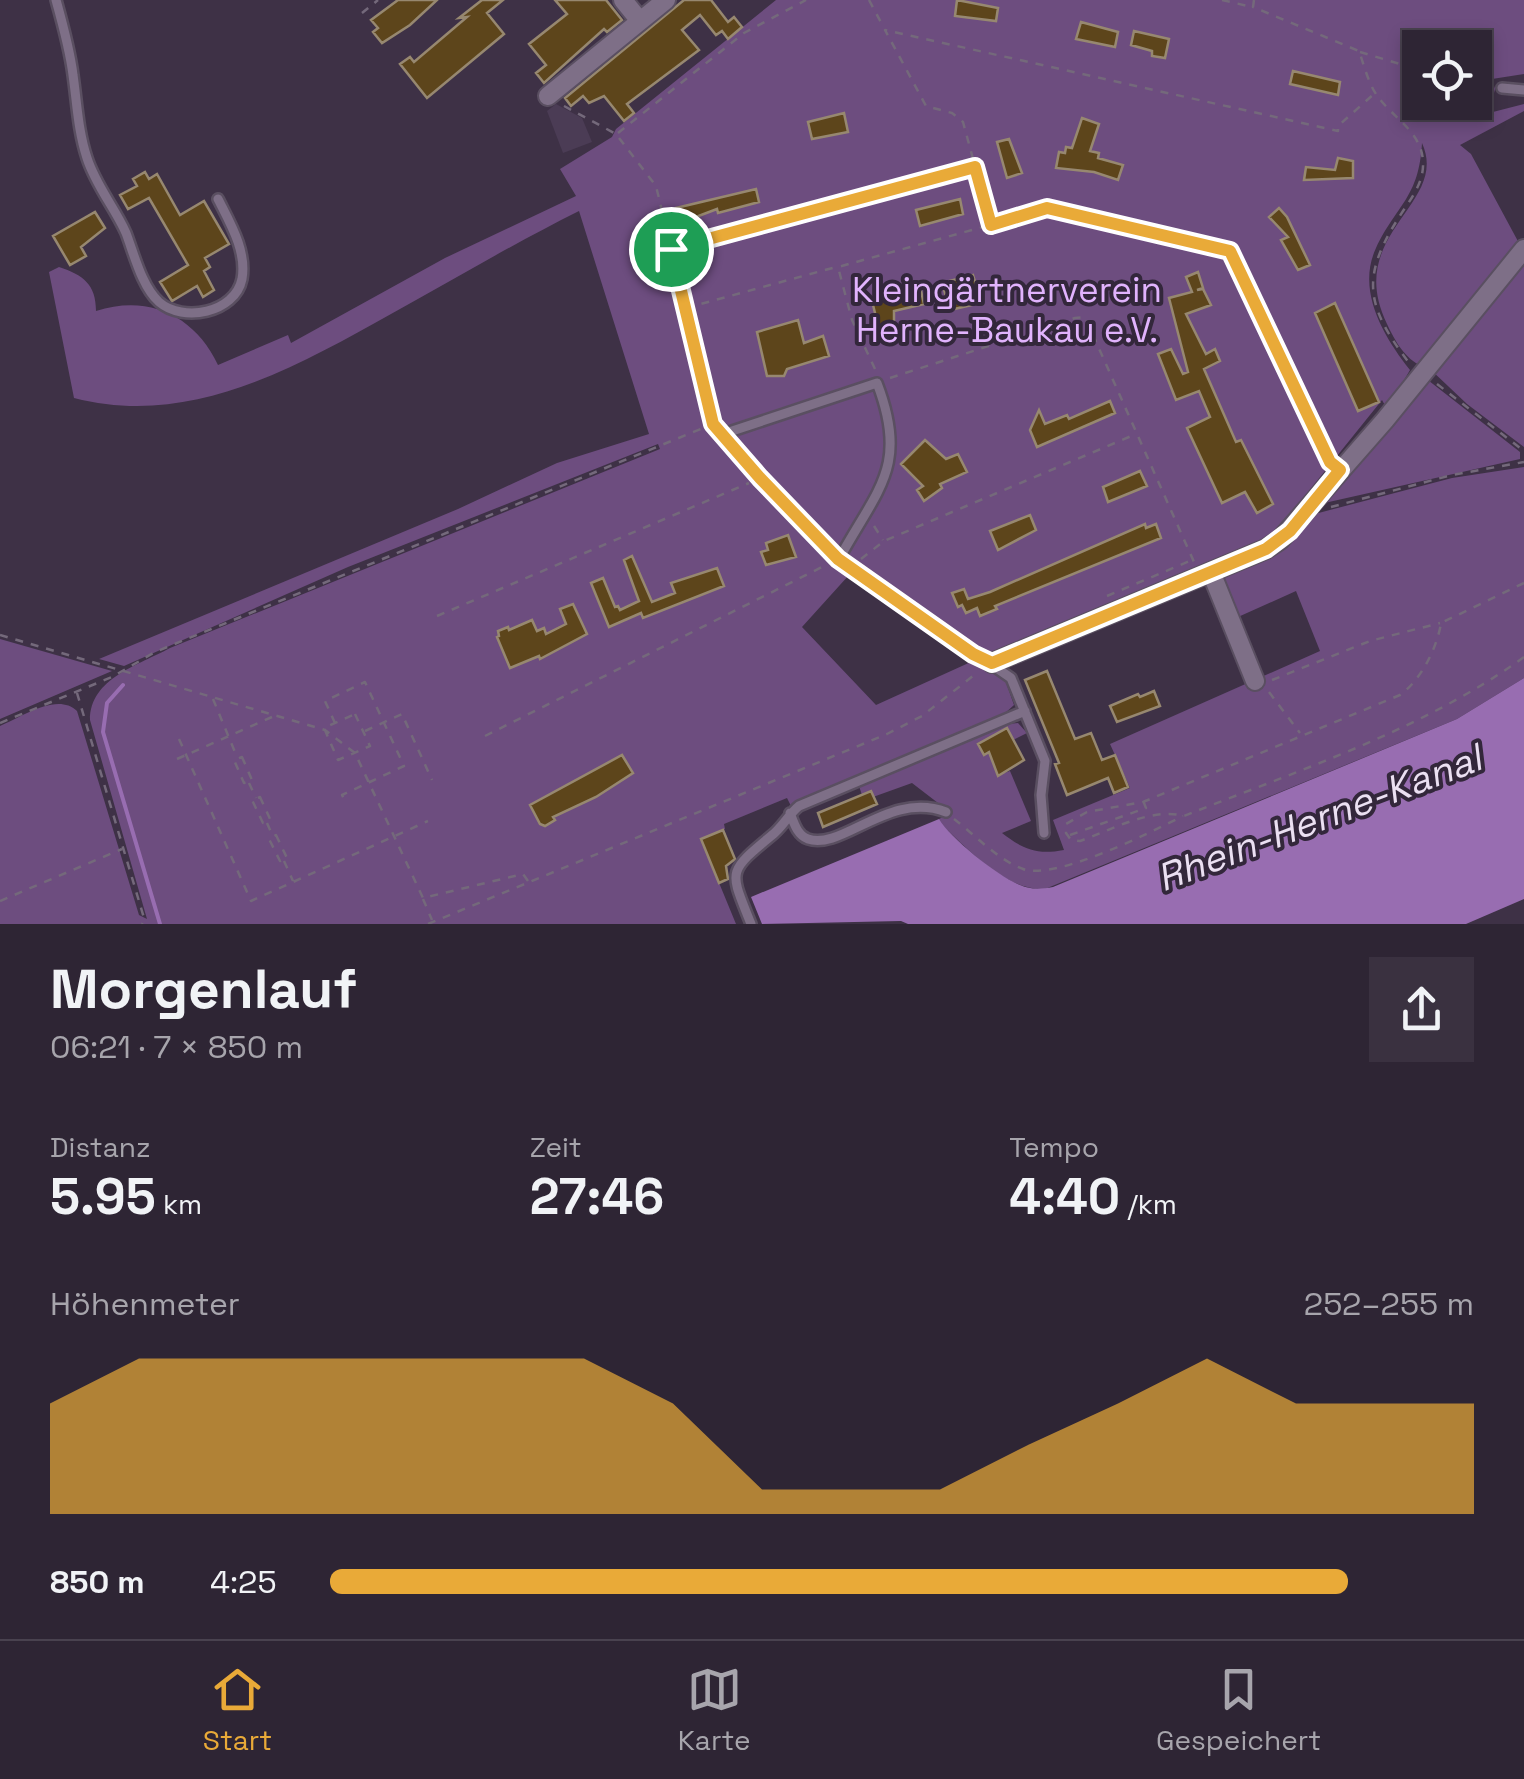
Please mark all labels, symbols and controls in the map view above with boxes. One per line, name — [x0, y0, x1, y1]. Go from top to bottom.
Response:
map controls — [1402, 30, 1492, 120]
button: locate — [1402, 30, 1492, 120]
pin — [629, 207, 714, 292]
icon: arrive — [644, 222, 699, 277]
park label: Kleingärtnerverein Herne-Baukau e.V. — [852, 268, 1162, 352]
water label: Rhein-Herne-Kanal — [1150, 733, 1492, 902]
text: Morgenlauf — [50, 954, 357, 1024]
button: share — [1369, 957, 1474, 1062]
text: 06:21 · 7 × 850 m — [50, 1027, 303, 1067]
text: Distanz — [50, 1129, 151, 1165]
text: Zeit — [530, 1129, 582, 1165]
text: Tempo — [1009, 1129, 1099, 1165]
text: 5.95 — [50, 1165, 156, 1229]
text: 27:46 — [530, 1165, 664, 1229]
text: 4:40 — [1009, 1165, 1120, 1229]
text: km — [156, 1186, 202, 1222]
text: /km — [1120, 1186, 1177, 1222]
text: Höhenmeter — [50, 1284, 240, 1324]
text: 252–255 m — [1304, 1284, 1474, 1324]
text: 850 m — [50, 1562, 145, 1602]
text: 4:25 — [210, 1562, 277, 1602]
tab: Start — [203, 1662, 272, 1758]
tab: Karte — [678, 1662, 750, 1758]
tab: Gespeichert — [1156, 1662, 1321, 1758]

